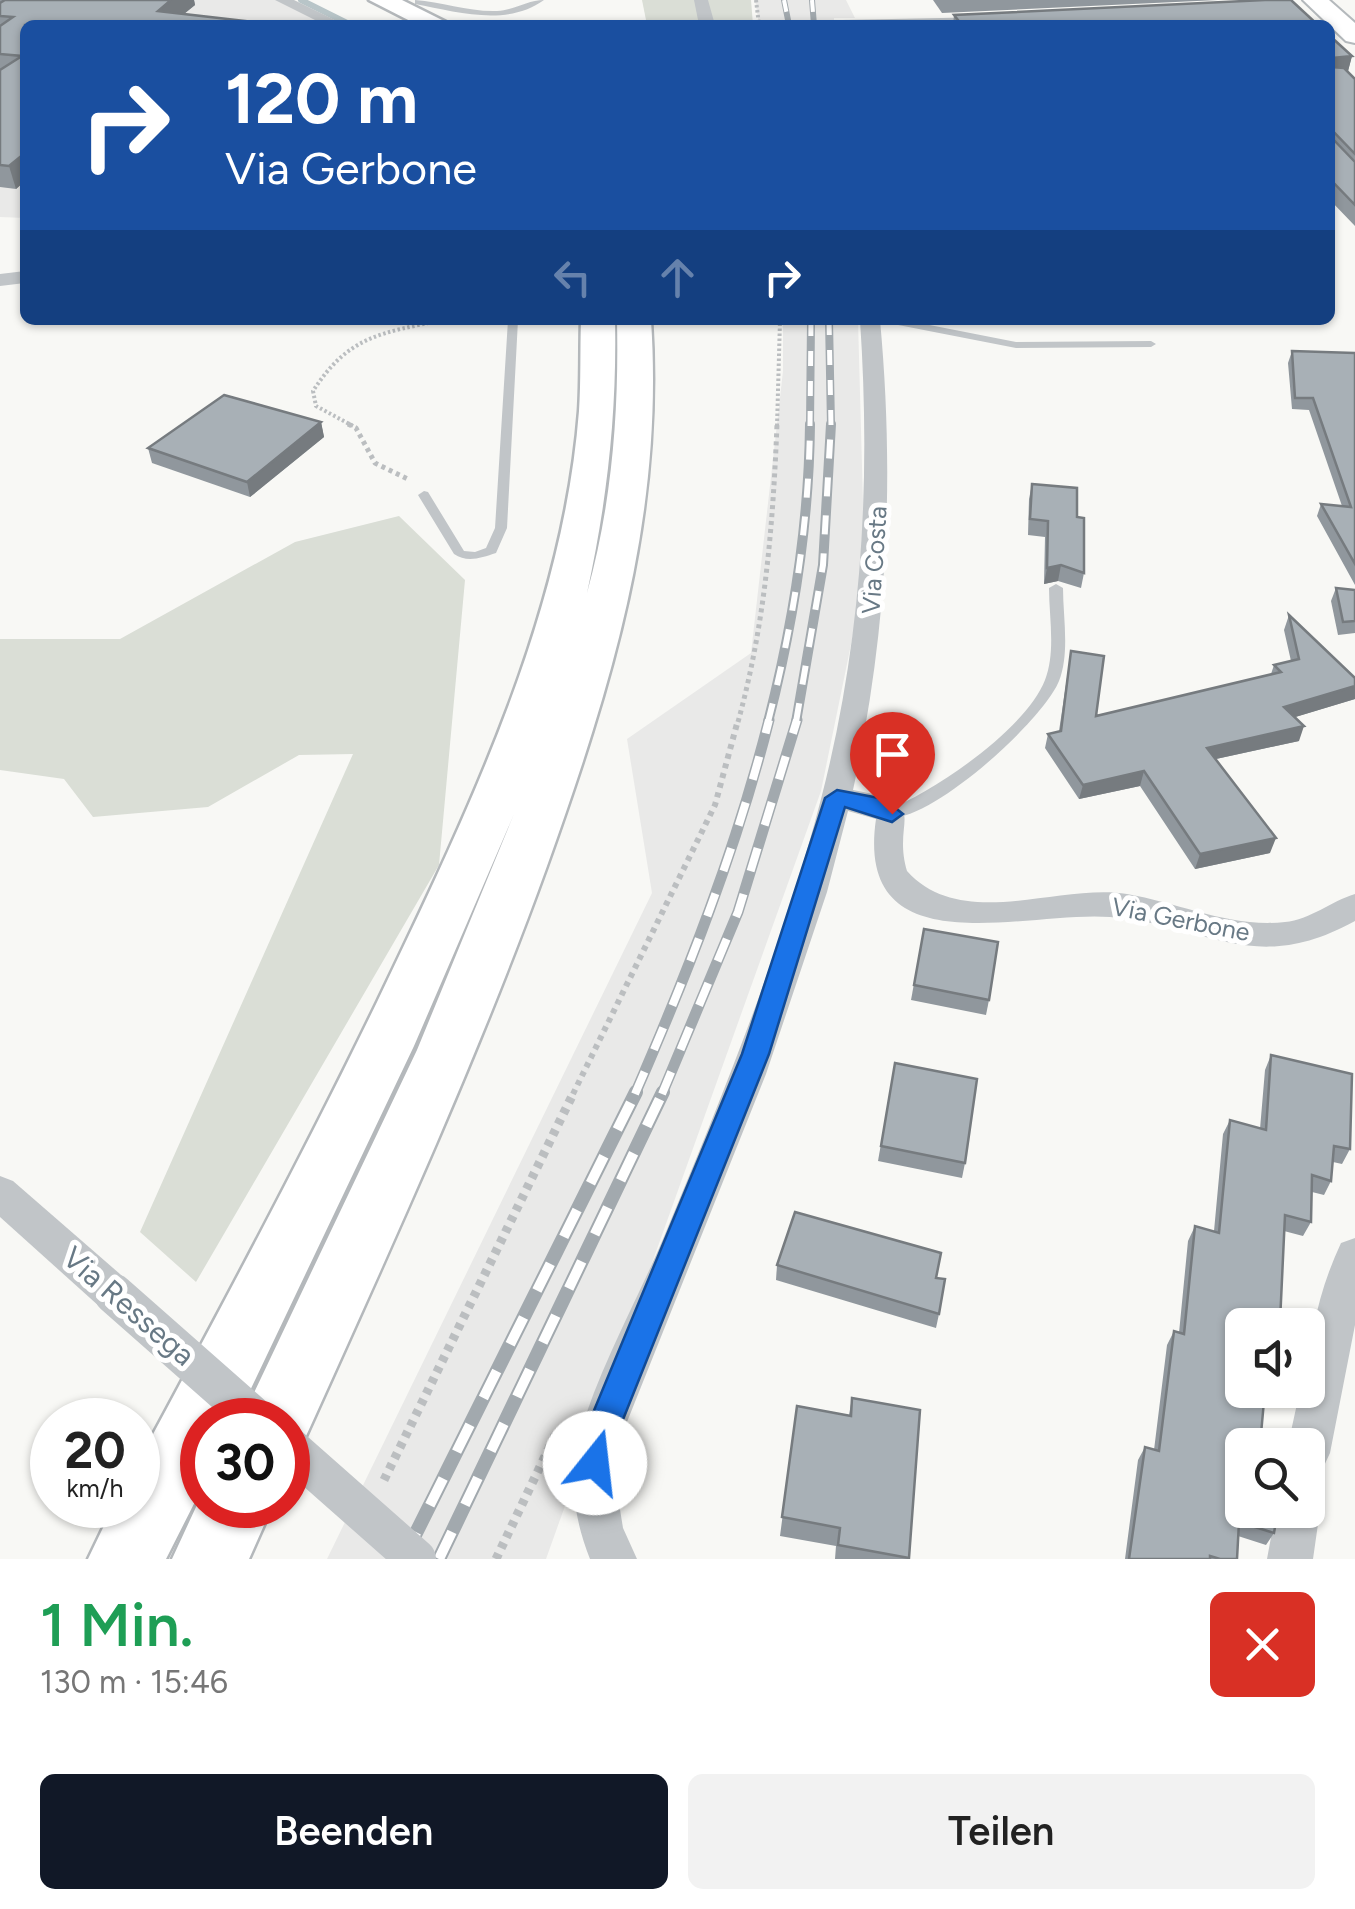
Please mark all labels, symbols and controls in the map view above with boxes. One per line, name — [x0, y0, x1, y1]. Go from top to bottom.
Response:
text: 120 m — [225, 56, 418, 141]
icon: right — [60, 60, 190, 190]
text: Via Gerbone — [225, 141, 477, 195]
icon: left — [545, 250, 600, 305]
icon: ahead — [650, 250, 705, 305]
icon: right — [755, 250, 810, 305]
street label: Via Costa — [855, 505, 893, 615]
pin — [850, 712, 935, 815]
icon: arrive — [865, 727, 920, 782]
street label: Via Gerbone — [1109, 891, 1253, 947]
street label: Via Ressega — [55, 1239, 203, 1373]
map controls — [1225, 1308, 1325, 1528]
button: sound — [1225, 1308, 1325, 1408]
speed limit sign: 30 — [180, 1398, 310, 1528]
position arrow — [543, 1411, 647, 1515]
text: 20 — [64, 1420, 126, 1481]
button: search — [1225, 1428, 1325, 1528]
text: km/h — [66, 1473, 124, 1503]
text: 1 Min. — [40, 1589, 194, 1661]
button: close — [1210, 1592, 1315, 1697]
text: 130 m · 15:46 — [40, 1663, 228, 1701]
button: Beenden — [40, 1774, 668, 1889]
button: Teilen — [688, 1774, 1315, 1889]

